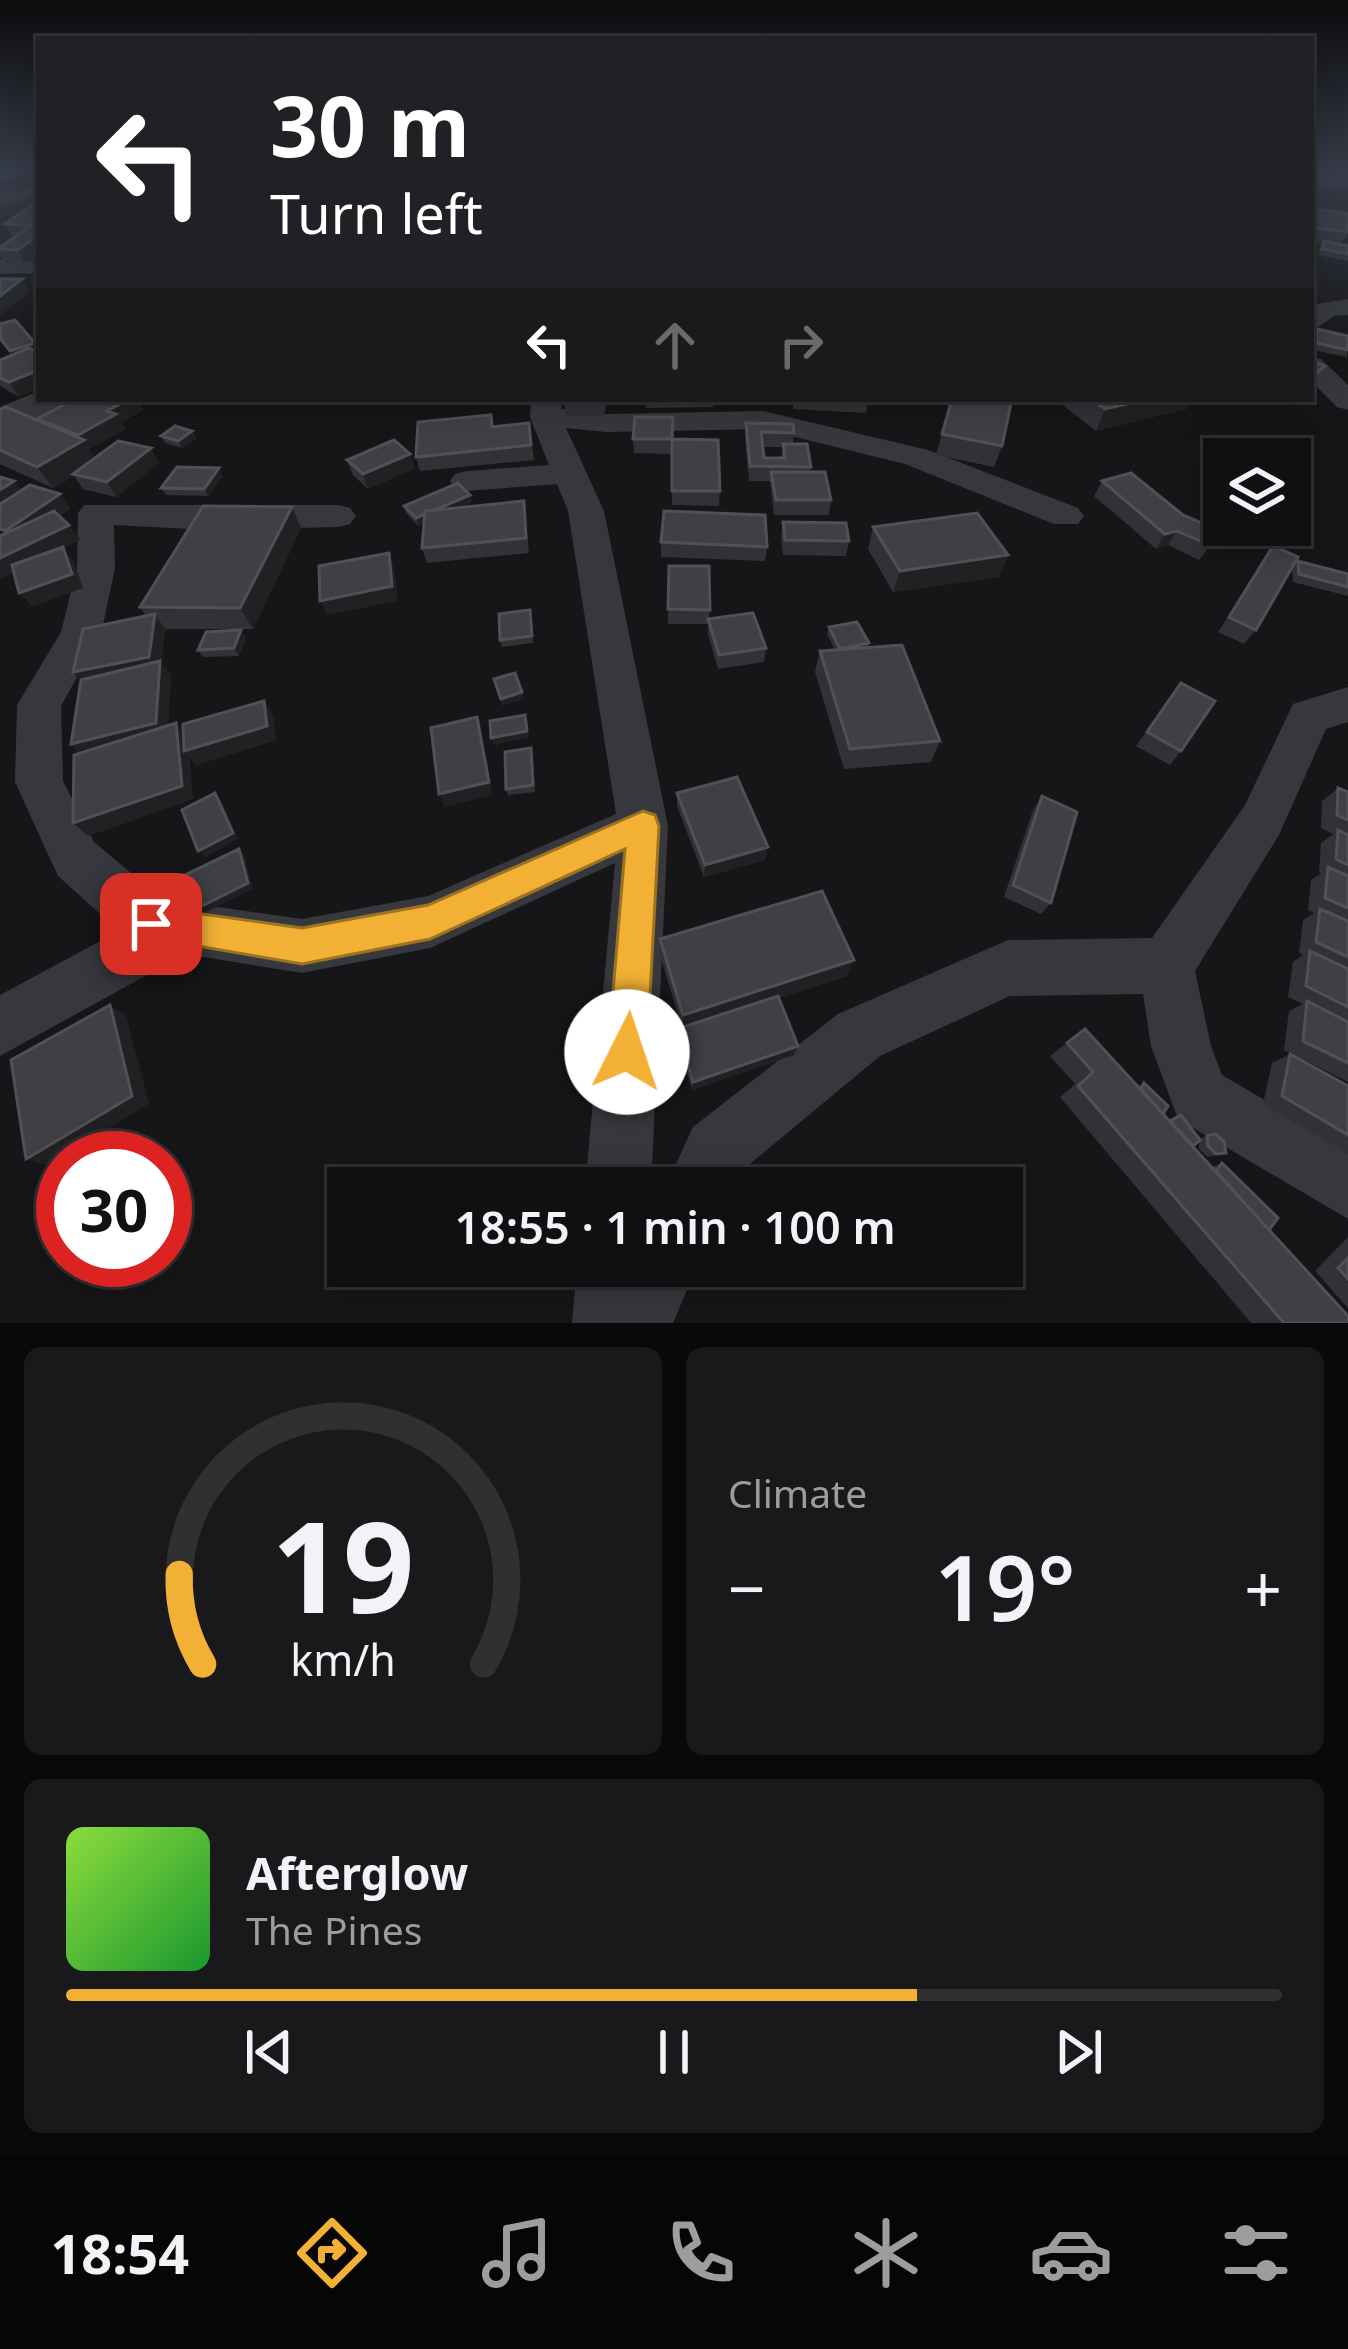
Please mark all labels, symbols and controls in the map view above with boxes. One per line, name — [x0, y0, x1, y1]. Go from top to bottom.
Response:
text: 30 m — [270, 67, 470, 182]
icon: left — [72, 84, 228, 240]
text: Turn left — [270, 176, 483, 250]
icon: left — [516, 312, 582, 378]
icon: ahead — [642, 312, 708, 378]
icon: right — [768, 312, 834, 378]
map controls — [1203, 438, 1311, 546]
button: layers — [1203, 438, 1311, 546]
pin — [100, 873, 202, 975]
icon: arrive — [118, 891, 184, 957]
position arrow — [564, 989, 690, 1115]
speed limit sign: 30 — [36, 1131, 192, 1287]
text: 18:55 · 1 min · 100 m — [454, 1196, 896, 1257]
text: Climate — [728, 1466, 867, 1519]
text: 19 — [272, 1480, 414, 1650]
text: 19° — [934, 1525, 1076, 1647]
text: − — [728, 1542, 766, 1632]
text: + — [1244, 1542, 1282, 1632]
text: km/h — [290, 1630, 396, 1689]
text: Afterglow — [246, 1842, 468, 1903]
text: The Pines — [246, 1903, 422, 1956]
icon: previous — [236, 2019, 302, 2085]
icon: pause — [641, 2019, 707, 2085]
icon: next — [1046, 2019, 1112, 2085]
icon: directions — [290, 2211, 374, 2295]
icon: music — [475, 2211, 559, 2295]
icon: phone — [659, 2211, 743, 2295]
icon: climate — [844, 2211, 928, 2295]
icon: car — [1029, 2211, 1113, 2295]
icon: filters — [1214, 2211, 1298, 2295]
text: 18:54 — [50, 2216, 189, 2290]

